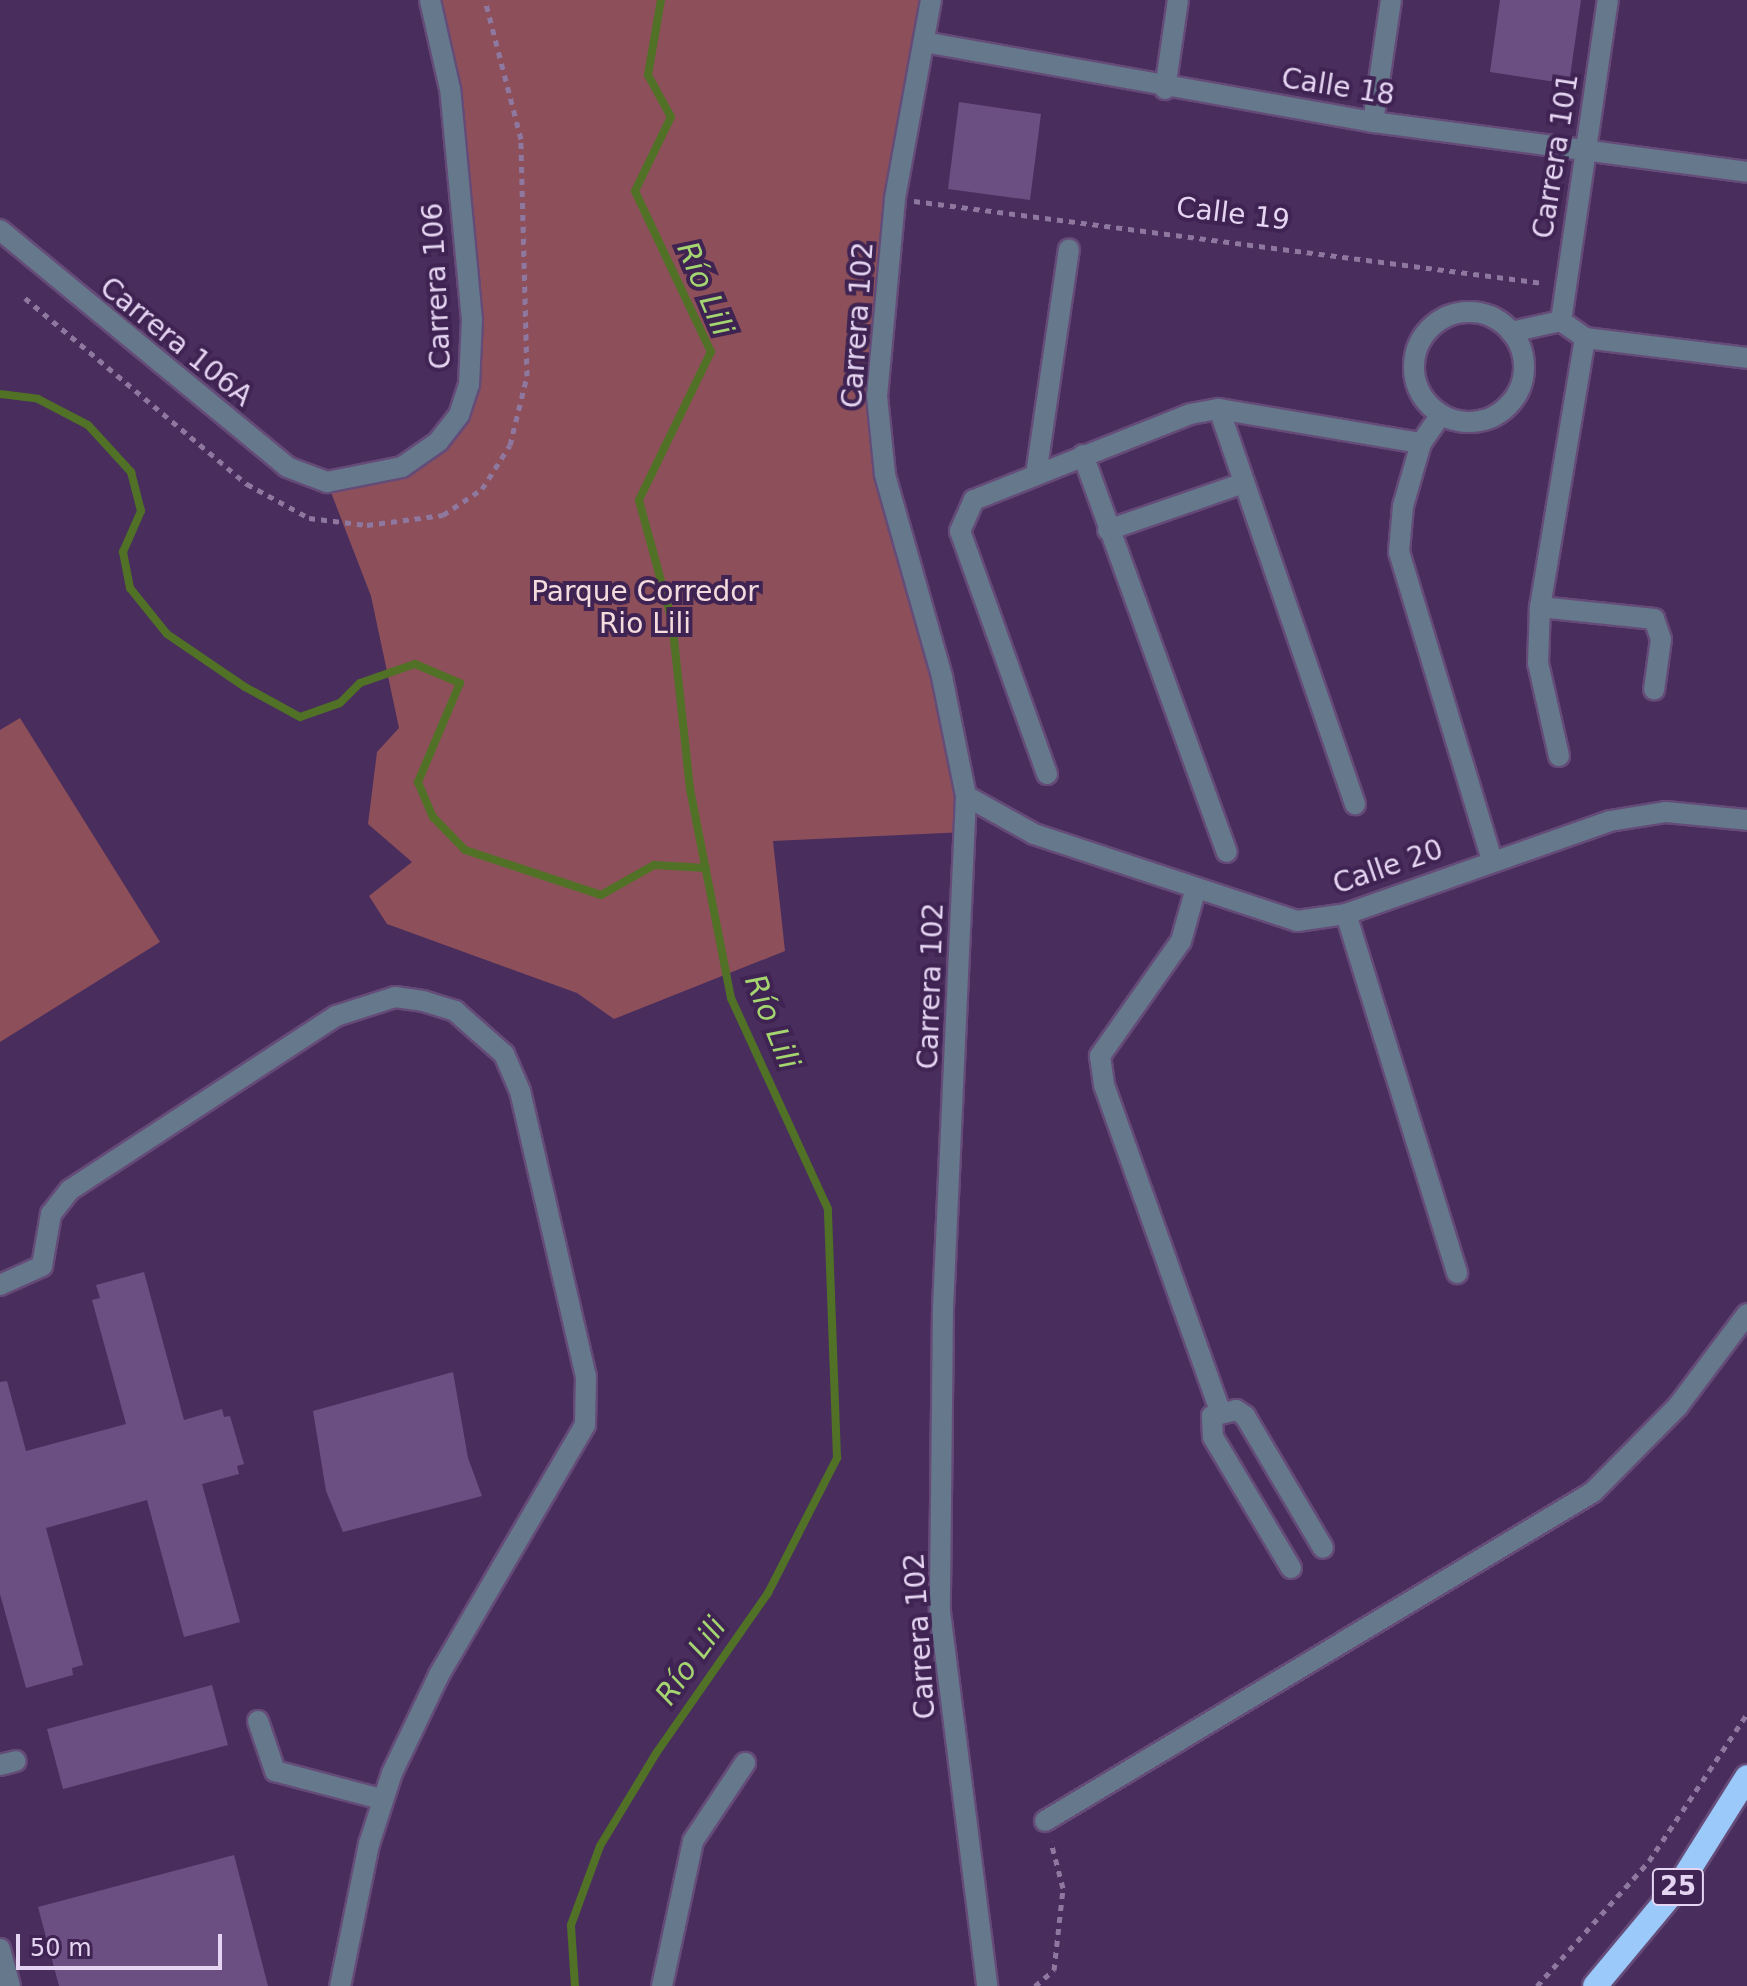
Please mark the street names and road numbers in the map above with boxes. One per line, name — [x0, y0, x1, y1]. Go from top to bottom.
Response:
street label: Calle 18 — [1279, 61, 1397, 113]
street label: Carrera 101 — [1526, 71, 1586, 241]
street label: Calle 19 — [1174, 190, 1292, 238]
street label: Carrera 106 — [416, 202, 458, 370]
street label: Carrera 102 — [835, 241, 881, 409]
street label: Carrera 106A — [93, 270, 259, 414]
street label: Calle 20 — [1329, 833, 1447, 901]
street label: Carrera 102 — [911, 902, 951, 1070]
street label: Carrera 102 — [897, 1552, 943, 1720]
road number: 25 — [1650, 1865, 1706, 1909]

